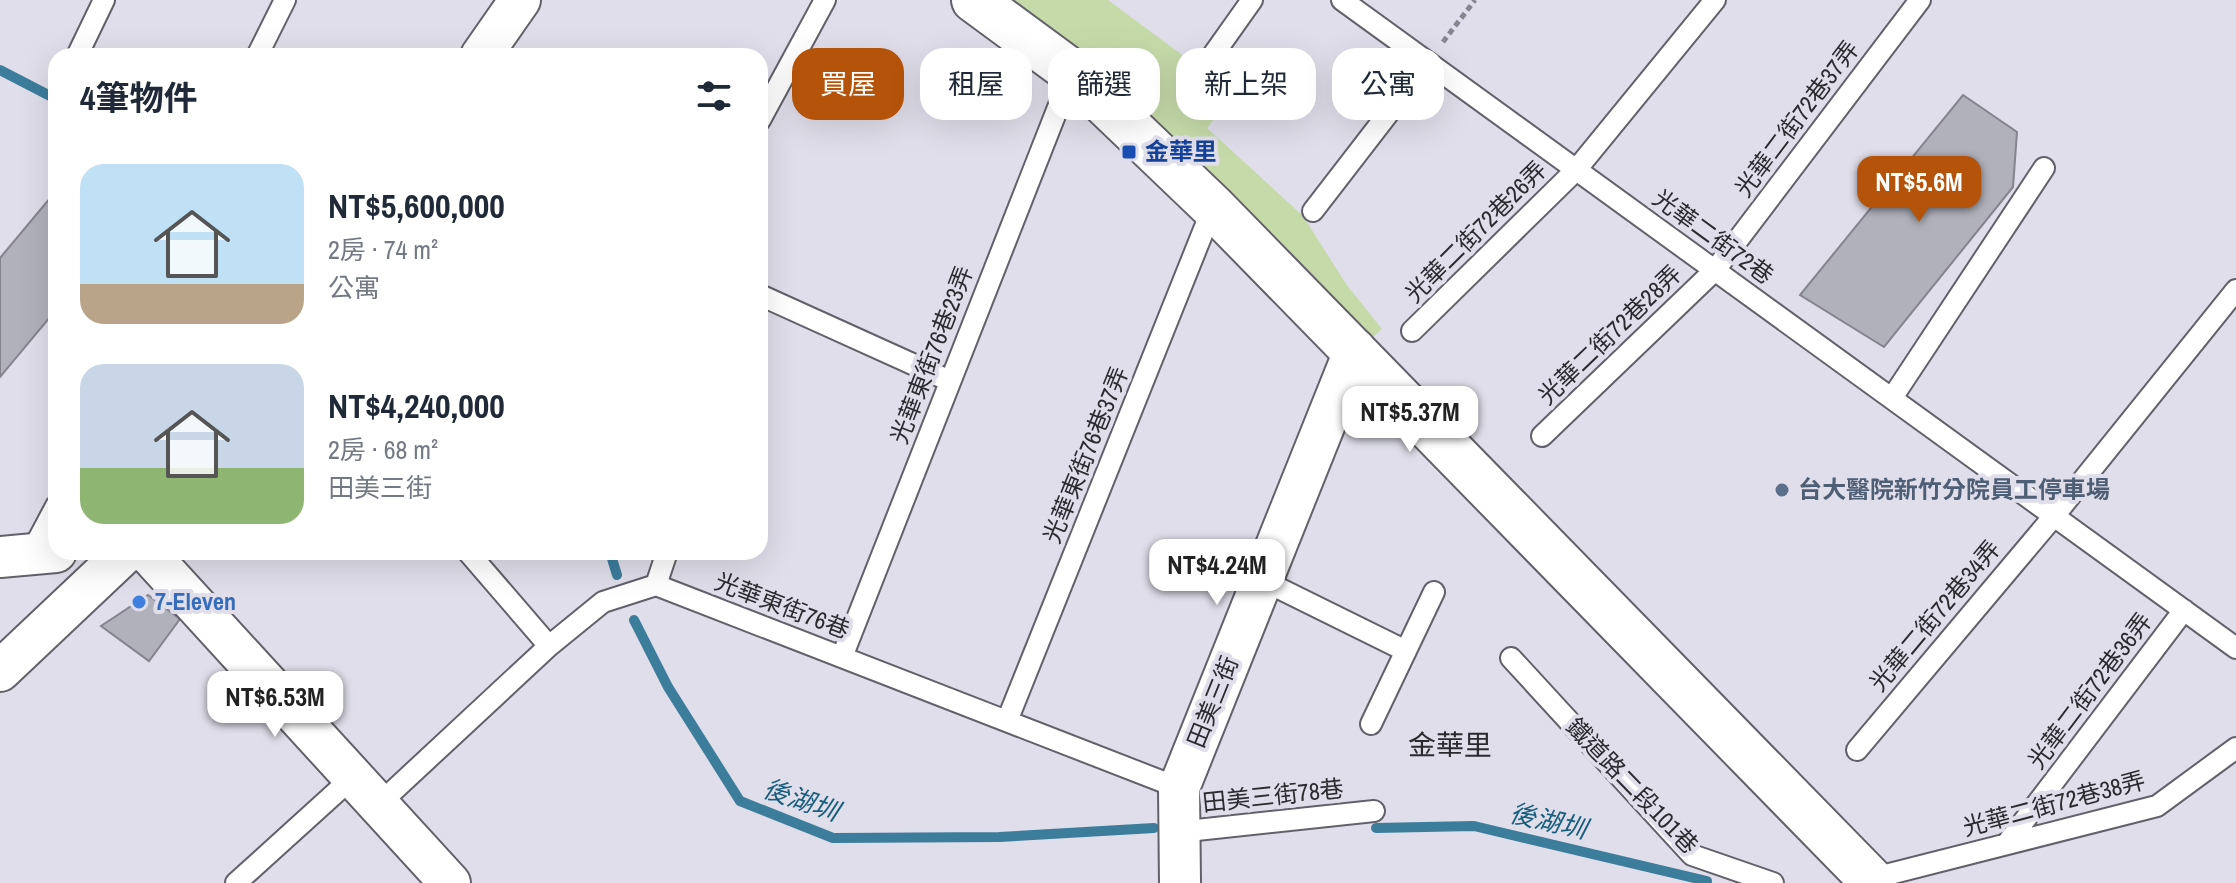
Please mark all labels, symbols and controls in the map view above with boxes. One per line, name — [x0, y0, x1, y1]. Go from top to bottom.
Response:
street label: 光華二街72巷37弄 — [1727, 34, 1865, 203]
chip: 買屋 — [792, 48, 904, 120]
chip: 租屋 — [920, 48, 1032, 120]
chip: 篩選 — [1048, 48, 1160, 120]
chip: 新上架 — [1176, 48, 1316, 120]
chip: 公寓 — [1332, 48, 1444, 120]
icon: filters — [692, 74, 736, 118]
text: 4筆物件 — [80, 75, 198, 121]
place label: 金華里 — [1145, 135, 1217, 167]
marker: 金華里 — [1120, 143, 1138, 161]
street label: 光華二街72巷26弄 — [1398, 154, 1553, 309]
pin: NT$5.6M — [1845, 156, 1993, 224]
text: NT$5.6M — [1875, 164, 1963, 199]
street label: 光華二街72巷 — [1647, 182, 1780, 291]
text: NT$5,600,000 — [328, 183, 505, 229]
icon: home — [144, 196, 240, 292]
text: 2房 · 74 m² — [328, 232, 438, 267]
street label: 光華二街72巷28弄 — [1531, 258, 1688, 411]
street label: 光華東街76巷23弄 — [882, 261, 980, 448]
text: 公寓 — [328, 270, 380, 305]
street label: 光華東街76巷37弄 — [1035, 362, 1135, 548]
text: NT$4,240,000 — [328, 383, 505, 429]
pin: NT$5.37M — [1327, 386, 1493, 454]
text: NT$5.37M — [1360, 394, 1460, 429]
icon: home — [144, 396, 240, 492]
text: 2房 · 68 m² — [328, 432, 438, 467]
text: 田美三街 — [328, 470, 432, 505]
place label: 台大醫院新竹分院員工停車場 — [1798, 473, 2110, 505]
marker: 台大醫院新竹分院員工停車場 — [1773, 481, 1791, 499]
street label: 光華二街72巷34弄 — [1862, 533, 2007, 698]
pin: NT$4.24M — [1134, 539, 1300, 607]
text: NT$4.24M — [1167, 547, 1267, 582]
street label: 光華東街76巷 — [710, 565, 854, 645]
place label: 7-Eleven — [155, 585, 236, 617]
marker: 7-Eleven — [130, 593, 148, 611]
street label: 光華二街72巷36弄 — [2020, 606, 2158, 775]
street label: 田美三街 — [1179, 651, 1245, 752]
pin: NT$6.53M — [192, 671, 358, 739]
text: NT$6.53M — [225, 679, 325, 714]
street label: 鐵道路二段101巷 — [1560, 711, 1706, 860]
district label: 金華里 — [1408, 726, 1492, 764]
street label: 光華二街72巷38弄 — [1959, 763, 2149, 843]
water label: 後湖圳 — [759, 770, 848, 830]
street label: 田美三街78巷 — [1201, 772, 1345, 818]
water label: 後湖圳 — [1506, 795, 1594, 847]

